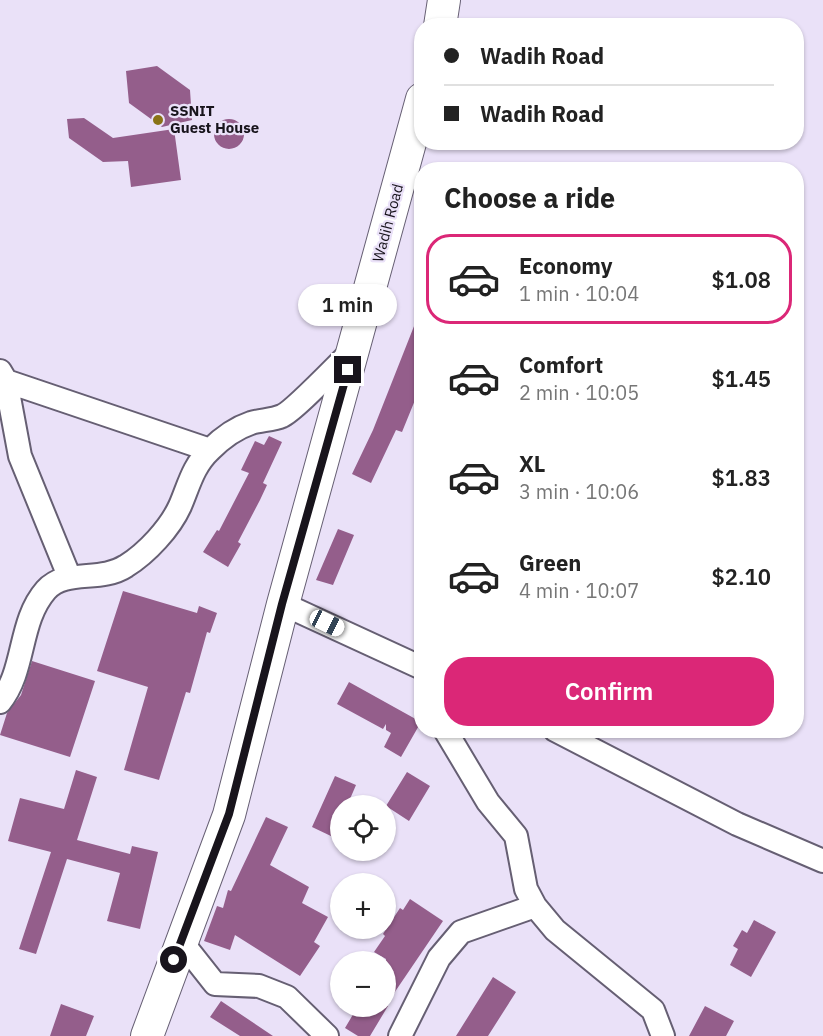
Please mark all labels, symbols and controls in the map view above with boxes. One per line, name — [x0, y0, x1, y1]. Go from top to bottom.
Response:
text: Wadih Road — [480, 41, 604, 70]
text: Wadih Road — [480, 99, 604, 128]
place label: SSNIT Guest House — [170, 101, 259, 137]
marker: SSNIT Guest House — [151, 113, 165, 127]
text: Choose a ride — [444, 180, 615, 215]
street label: Wadih Road — [368, 182, 407, 264]
text: Economy — [519, 251, 613, 280]
icon: car — [447, 252, 501, 306]
text: $1.08 — [712, 265, 771, 294]
text: 1 min · 10:04 — [519, 280, 639, 307]
callout: 1 min — [298, 283, 398, 325]
text: 1 min — [322, 291, 373, 318]
text: Comfort — [519, 350, 603, 379]
icon: car — [447, 351, 501, 405]
route end — [334, 356, 361, 383]
text: $1.45 — [712, 364, 771, 393]
text: 2 min · 10:05 — [519, 379, 639, 406]
text: XL — [519, 449, 545, 478]
icon: car — [447, 450, 501, 504]
text: $1.83 — [712, 463, 771, 492]
text: 3 min · 10:06 — [519, 478, 639, 505]
text: Green — [519, 548, 581, 577]
icon: car — [447, 549, 501, 603]
text: $2.10 — [712, 562, 771, 591]
text: 4 min · 10:07 — [519, 577, 639, 604]
car — [307, 607, 347, 639]
button: Confirm — [444, 657, 774, 726]
map controls — [330, 795, 396, 1017]
button: locate — [330, 795, 396, 861]
button: + — [330, 873, 396, 939]
route start — [160, 946, 187, 973]
button: − — [330, 951, 396, 1017]

